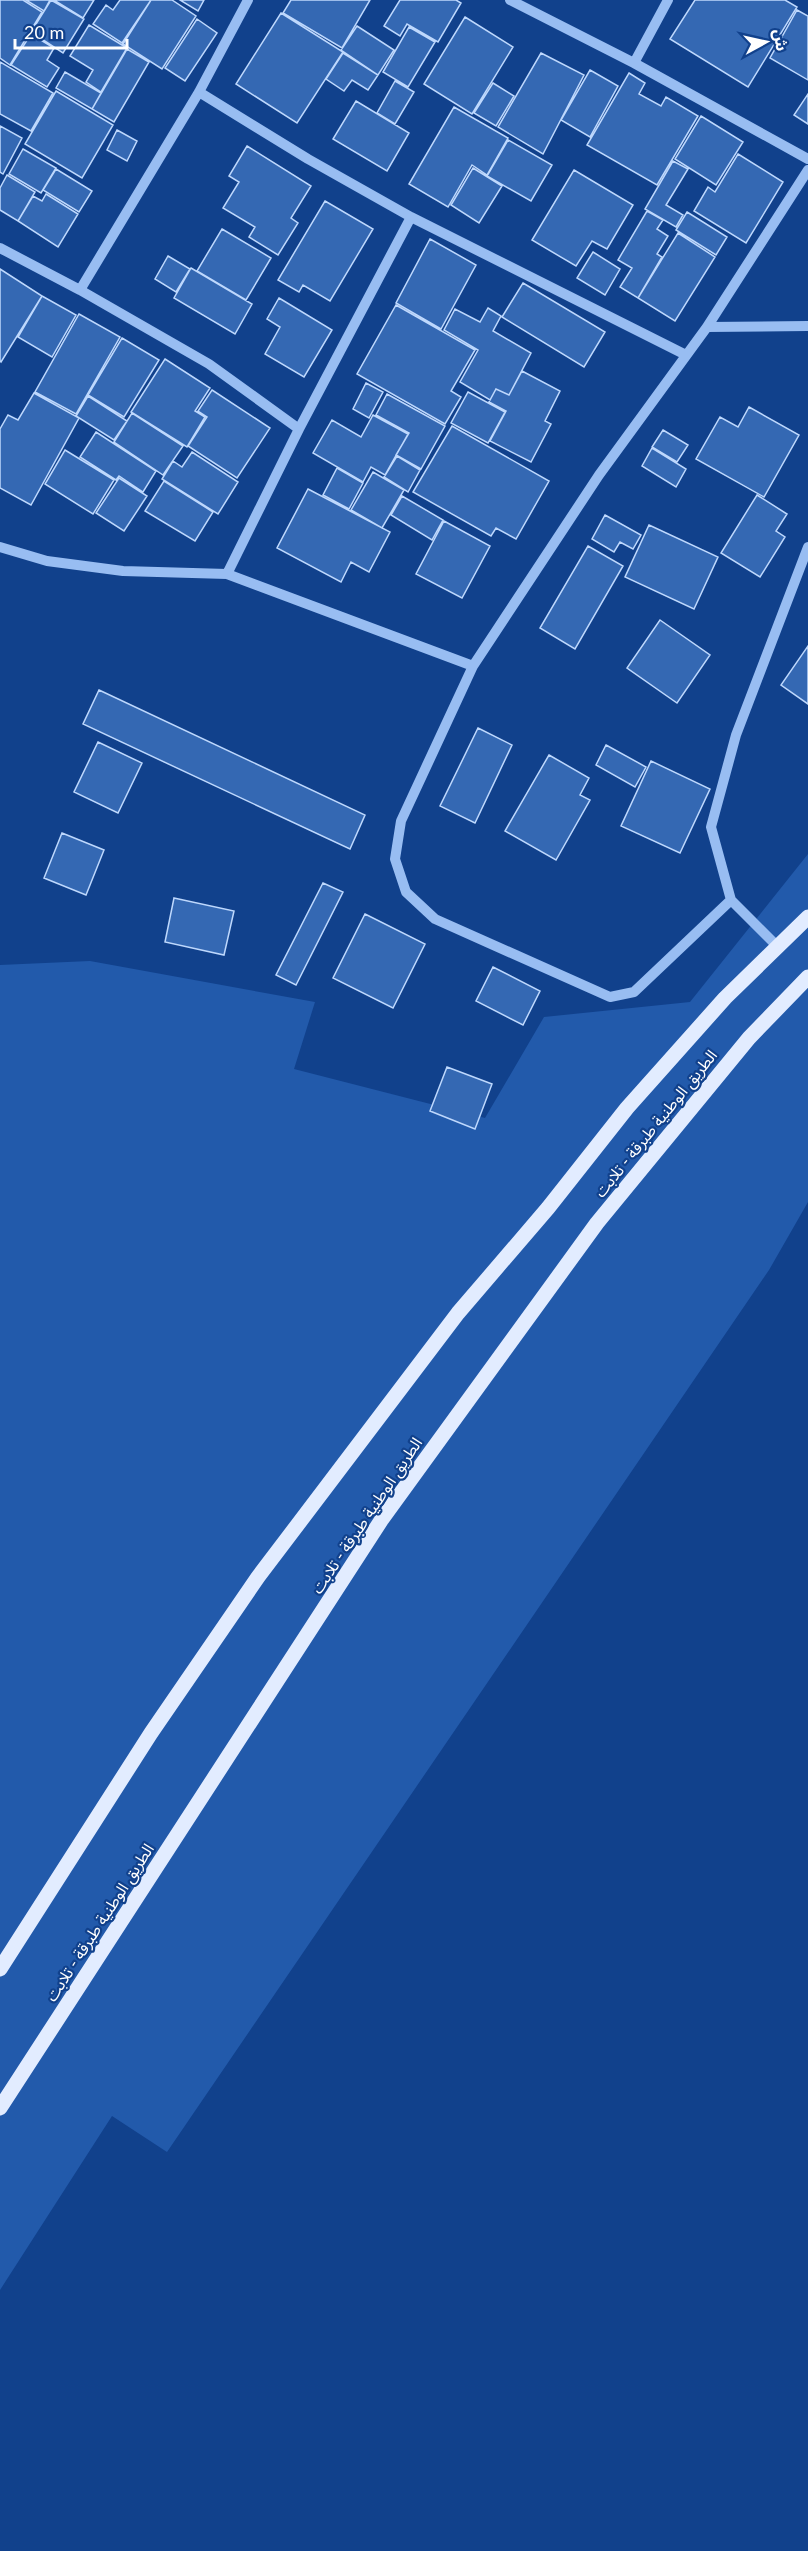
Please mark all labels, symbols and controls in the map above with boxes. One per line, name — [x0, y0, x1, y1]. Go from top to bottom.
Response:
scale bar — [15, 12, 128, 50]
north arrow — [736, 12, 796, 72]
text: 20 m — [24, 21, 64, 43]
text: ش — [769, 28, 792, 52]
street label: الطريق الوطنية طبرقة - تلابت — [590, 1045, 722, 1202]
street label: الطريق الوطنية طبرقة - تلابت — [307, 1433, 427, 1598]
street label: الطريق الوطنية طبرقة - تلابت — [41, 1840, 159, 2005]

